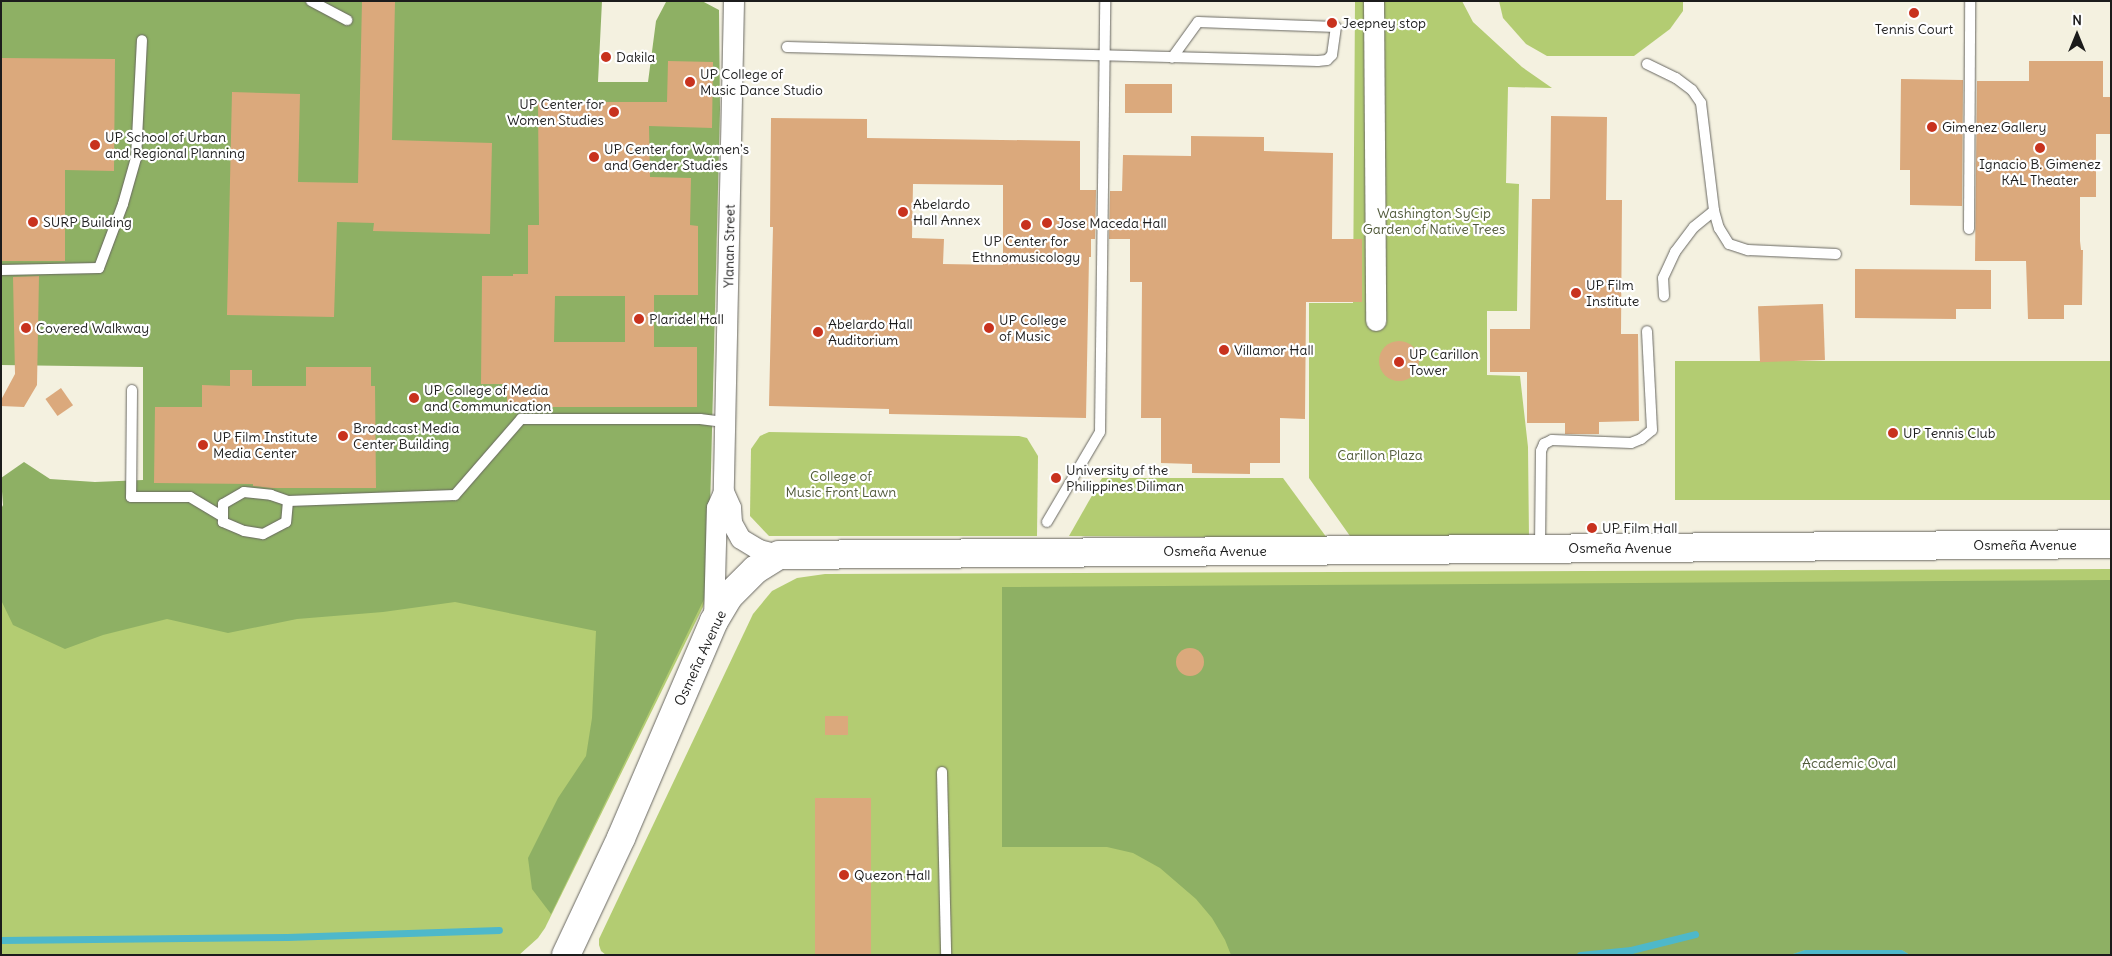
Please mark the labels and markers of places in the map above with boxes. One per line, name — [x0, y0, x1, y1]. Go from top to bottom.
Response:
marker: Tennis Court — [1908, 7, 1920, 19]
place label: Jeepney stop — [1342, 15, 1426, 31]
marker: Jeepney stop — [1326, 17, 1338, 29]
place label: Tennis Court — [1875, 21, 1953, 37]
place label: Dakila — [616, 49, 655, 65]
marker: Dakila — [600, 51, 612, 63]
place label: UP College of Music Dance Studio — [700, 66, 823, 98]
marker: UP College of Music Dance Studio — [684, 76, 696, 88]
place label: UP Center for Women Studies — [507, 96, 604, 128]
marker: UP Center for Women Studies — [608, 106, 620, 118]
place label: Gimenez Gallery — [1942, 119, 2046, 135]
marker: Gimenez Gallery — [1926, 121, 1938, 133]
place label: UP School of Urban and Regional Planning — [105, 129, 245, 162]
marker: UP School of Urban and Regional Planning — [89, 139, 101, 151]
place label: UP Center for Women's and Gender Studies — [604, 141, 749, 174]
marker: Ignacio B. Gimenez KAL Theater — [2034, 142, 2046, 154]
marker: UP Center for Women's and Gender Studies — [588, 151, 600, 163]
place label: Ignacio B. Gimenez KAL Theater — [1979, 156, 2101, 188]
place label: Abelardo Hall Annex — [913, 196, 980, 228]
marker: Abelardo Hall Annex — [897, 206, 909, 218]
place label: SURP Building — [43, 214, 132, 230]
place label: Jose Maceda Hall — [1057, 215, 1167, 231]
marker: SURP Building — [27, 216, 39, 228]
marker: Jose Maceda Hall — [1041, 217, 1053, 229]
marker: UP Center for Ethnomusicology — [1020, 219, 1032, 231]
place label: UP Center for Ethnomusicology — [972, 233, 1080, 266]
place label: UP Film Institute — [1586, 277, 1639, 310]
marker: UP Film Institute — [1570, 287, 1582, 299]
place label: Plaridel Hall — [649, 311, 724, 327]
place label: UP College of Music — [999, 312, 1066, 344]
marker: Plaridel Hall — [633, 313, 645, 325]
place label: Abelardo Hall Auditorium — [828, 316, 913, 348]
place label: Covered Walkway — [36, 320, 149, 336]
marker: Covered Walkway — [20, 322, 32, 334]
marker: UP College of Music — [983, 322, 995, 334]
marker: Abelardo Hall Auditorium — [812, 326, 824, 338]
place label: Villamor Hall — [1234, 342, 1314, 358]
marker: Villamor Hall — [1218, 344, 1230, 356]
place label: UP Carillon Tower — [1409, 346, 1478, 378]
marker: UP Carillon Tower — [1393, 356, 1405, 368]
place label: UP College of Media and Communication — [424, 382, 551, 414]
marker: UP College of Media and Communication — [408, 392, 420, 404]
place label: Broadcast Media Center Building — [353, 420, 459, 452]
place label: UP Tennis Club — [1903, 425, 1995, 441]
marker: UP Tennis Club — [1887, 427, 1899, 439]
place label: UP Film Institute Media Center — [213, 429, 317, 462]
marker: Broadcast Media Center Building — [337, 430, 349, 442]
marker: UP Film Institute Media Center — [197, 439, 209, 451]
place label: University of the Philippines Diliman — [1066, 462, 1184, 494]
marker: University of the Philippines Diliman — [1050, 472, 1062, 484]
place label: UP Film Hall — [1602, 520, 1677, 536]
marker: UP Film Hall — [1586, 522, 1598, 534]
place label: Quezon Hall — [854, 867, 930, 883]
marker: Quezon Hall — [838, 869, 850, 881]

